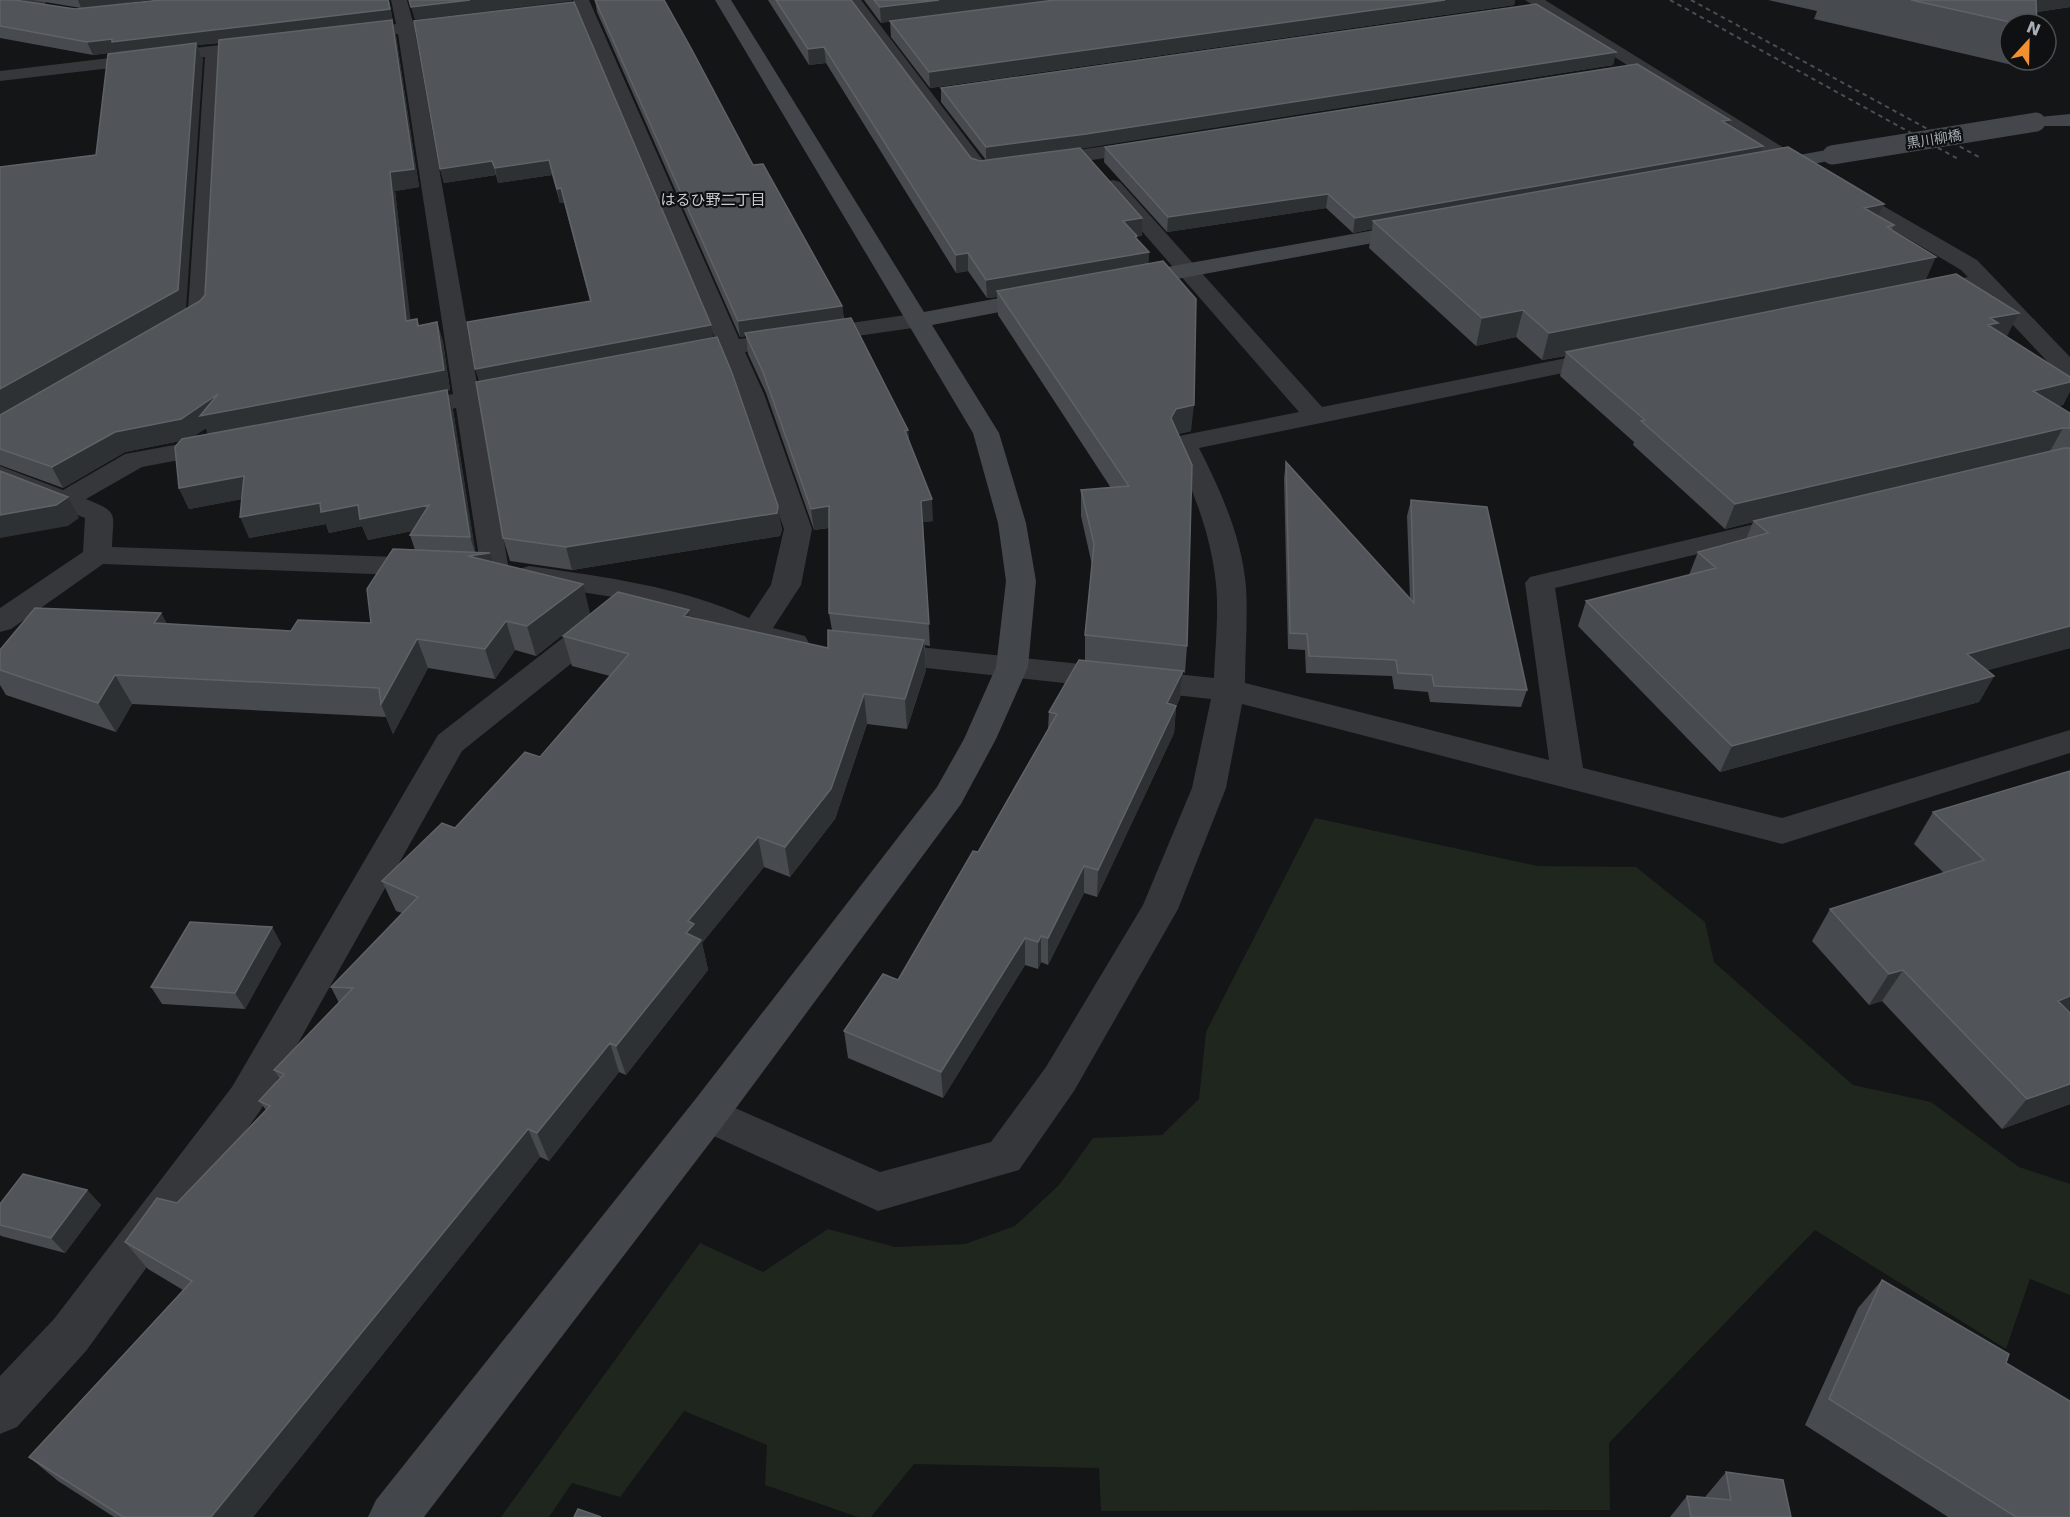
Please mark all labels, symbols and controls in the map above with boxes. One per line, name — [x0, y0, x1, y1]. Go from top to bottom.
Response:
north arrow — [1998, 12, 2058, 72]
text: N — [2024, 17, 2043, 40]
street label: 黒川柳橋 — [1905, 127, 1963, 151]
district label: はるひ野二丁目 — [660, 191, 766, 209]

